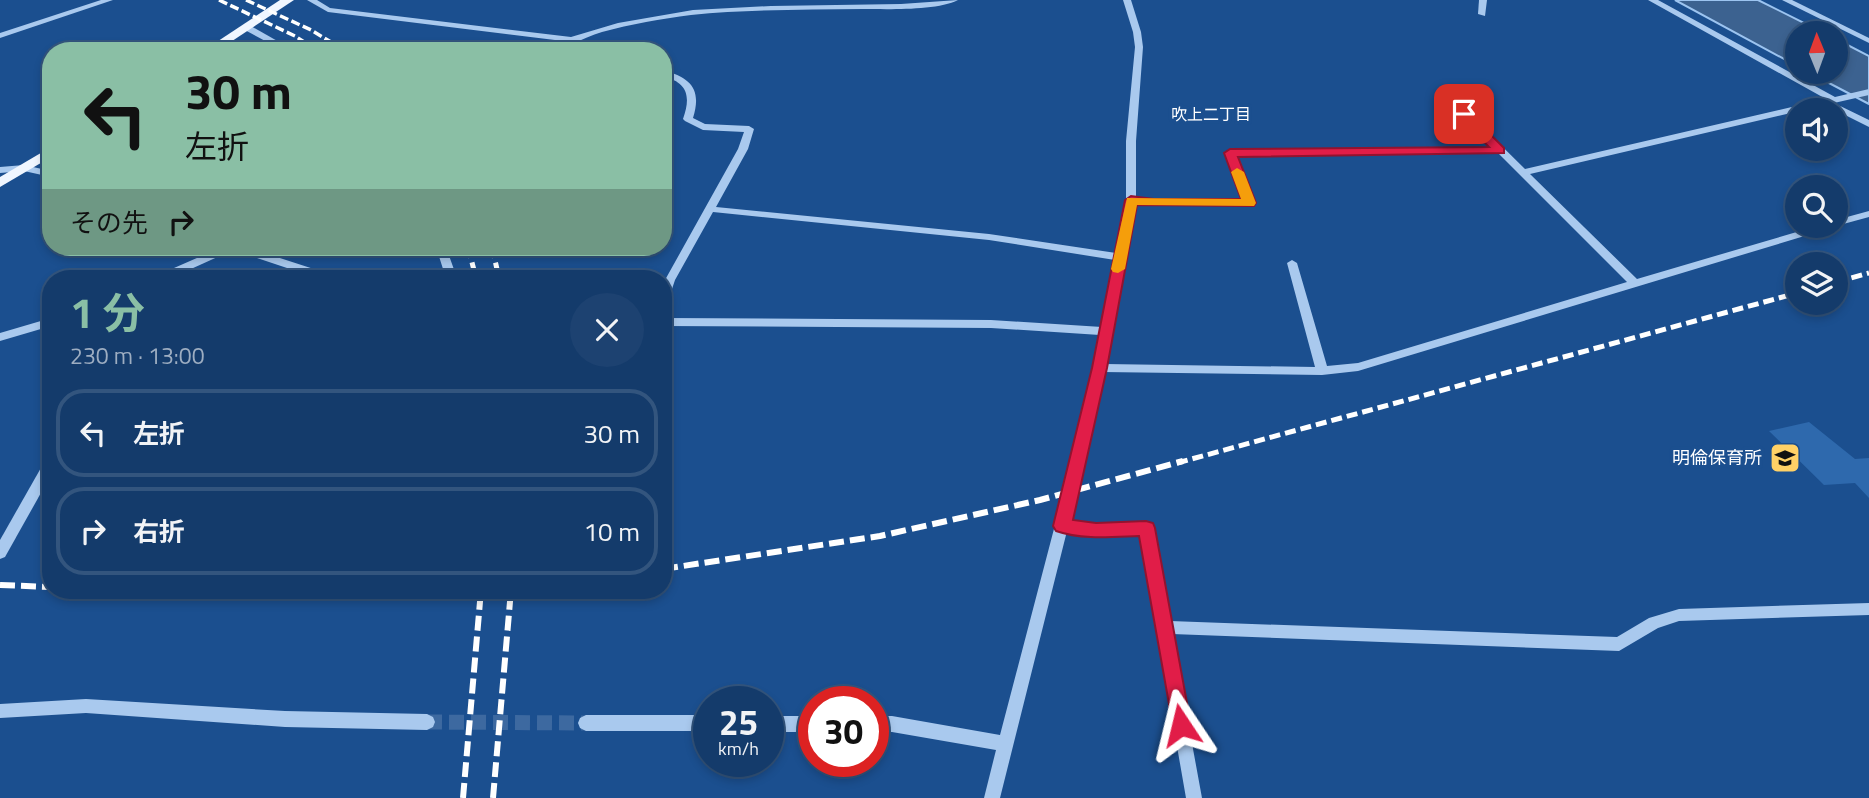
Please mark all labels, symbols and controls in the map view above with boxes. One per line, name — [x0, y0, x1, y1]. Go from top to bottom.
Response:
north arrow — [1785, 21, 1848, 84]
map controls — [1785, 21, 1848, 315]
text: 30 m — [185, 53, 292, 128]
icon: left — [70, 70, 161, 161]
pin — [1434, 84, 1494, 144]
icon: arrive — [1445, 95, 1483, 133]
button: sound — [1785, 98, 1848, 161]
district label: 吹上二丁目 — [1171, 102, 1251, 126]
text: 左折 — [185, 122, 249, 170]
button: search — [1785, 175, 1848, 238]
text: その先 — [70, 203, 148, 242]
icon: right — [162, 203, 200, 241]
button: layers — [1785, 252, 1848, 315]
text: 1 分 — [70, 280, 145, 344]
button: close — [570, 293, 644, 367]
text: 230 m · 13:00 — [70, 338, 205, 373]
icon: left — [74, 414, 112, 452]
text: 左折 — [133, 414, 185, 453]
text: 30 m — [583, 414, 640, 453]
school or university icon: 明倫保育所 — [1768, 441, 1802, 475]
place label: 明倫保育所 — [1672, 444, 1762, 471]
icon: right — [74, 512, 112, 550]
text: 右折 — [133, 512, 185, 551]
text: 10 m — [583, 512, 640, 551]
speed limit sign: 30 — [798, 686, 889, 777]
position arrow — [1144, 688, 1218, 762]
text: 25 — [719, 695, 758, 749]
text: km/h — [718, 735, 759, 762]

